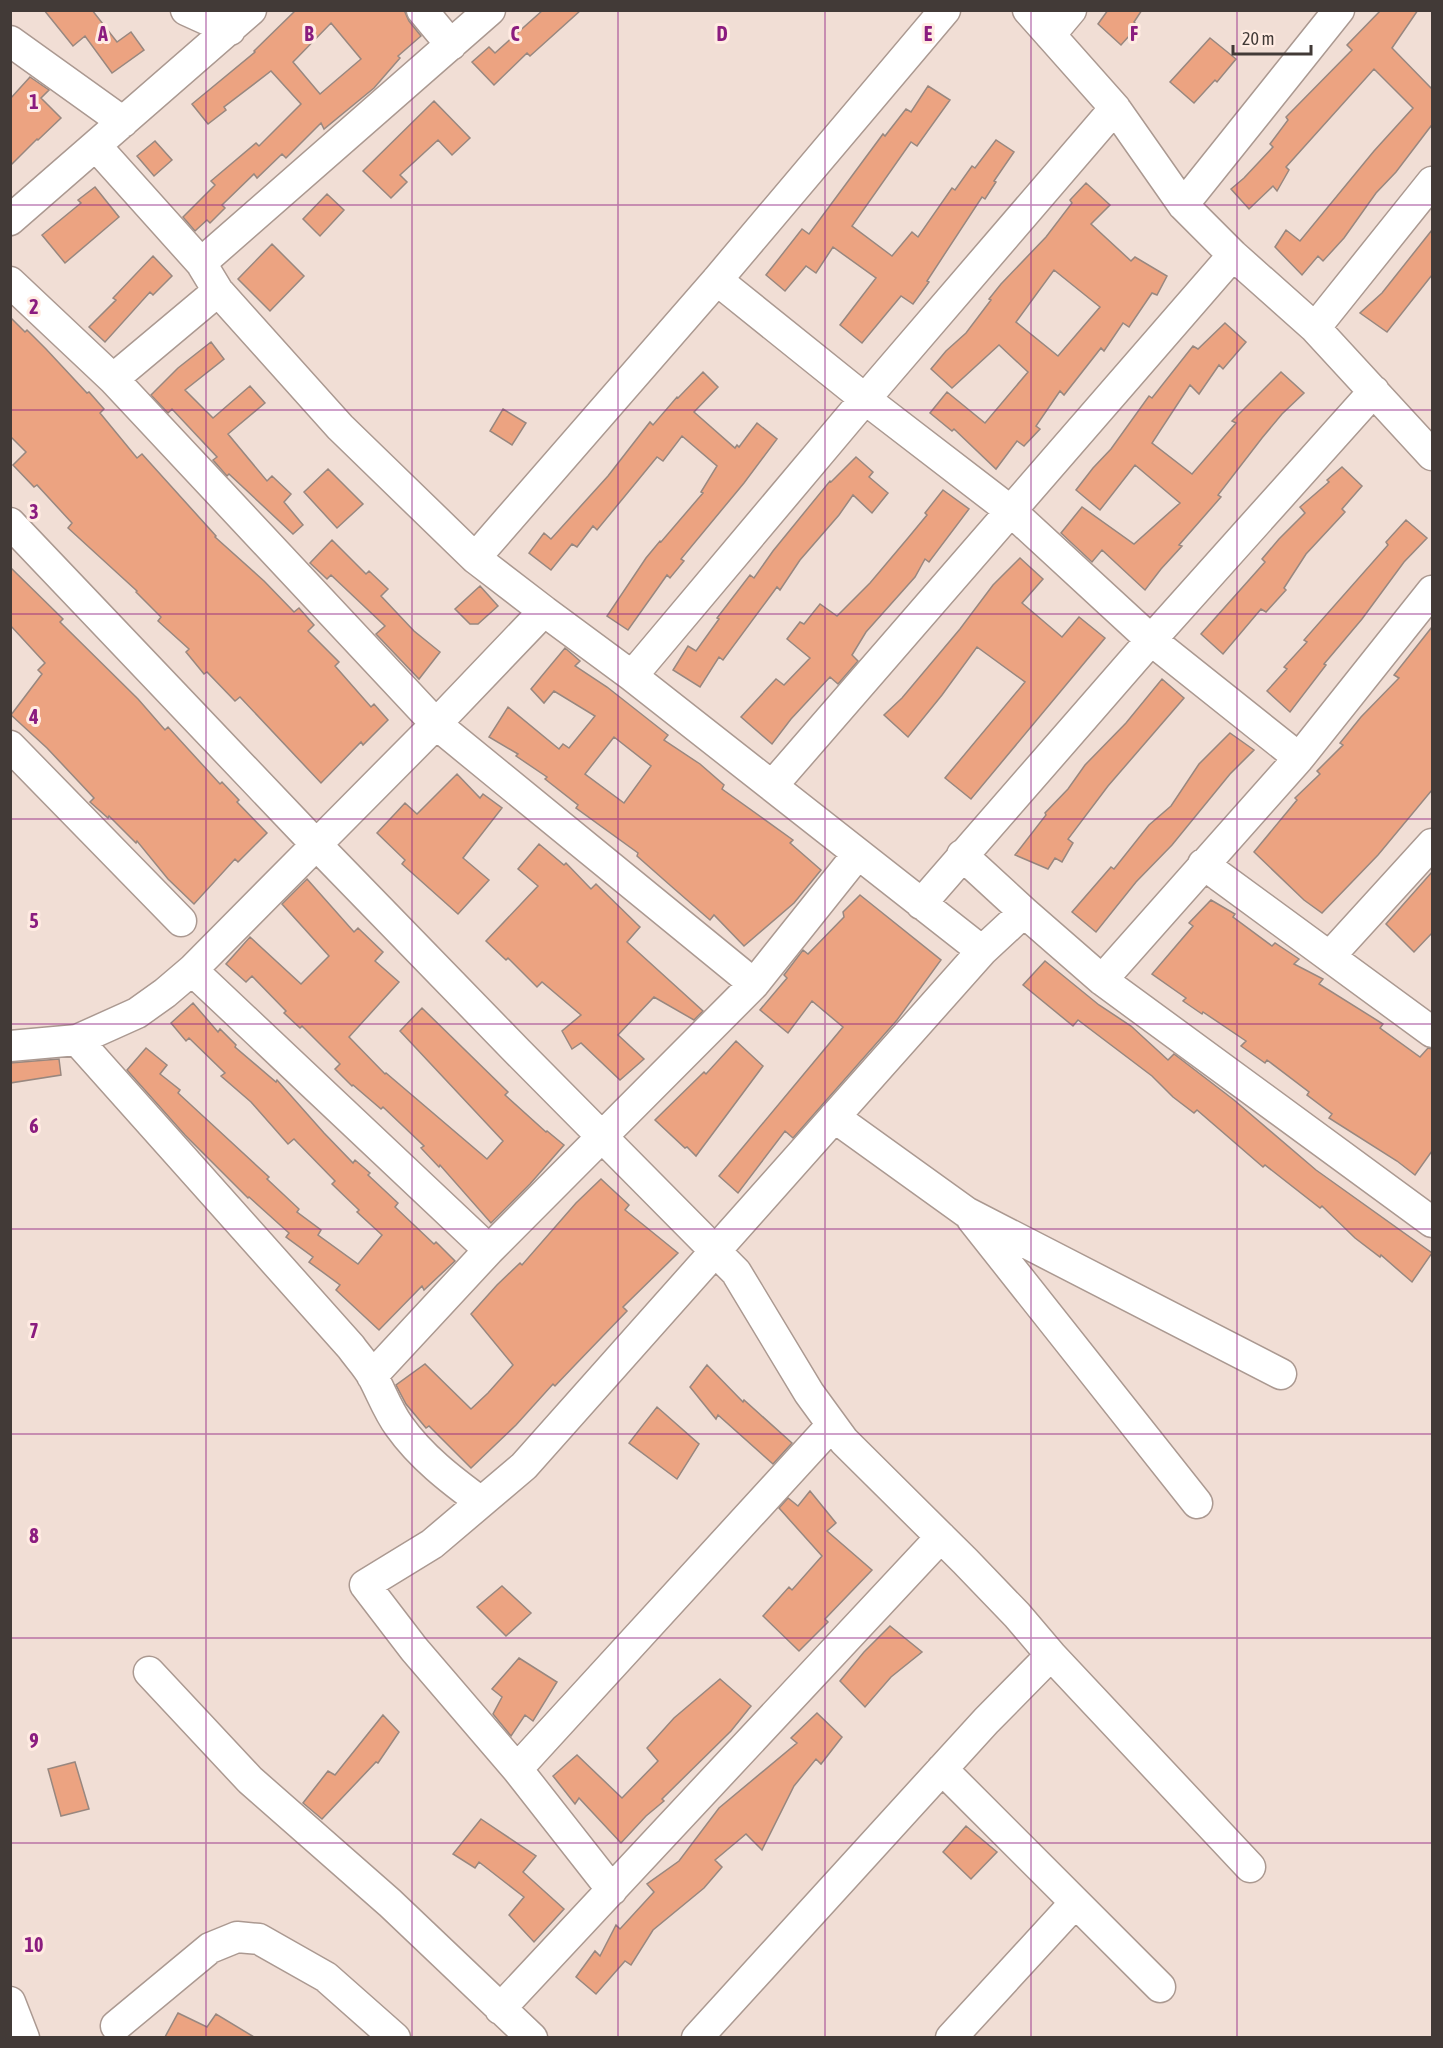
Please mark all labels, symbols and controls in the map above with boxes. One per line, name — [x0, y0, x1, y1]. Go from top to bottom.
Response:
scale bar — [1233, 18, 1311, 56]
text: A — [97, 22, 108, 45]
text: B — [304, 22, 314, 45]
text: C — [511, 22, 520, 45]
text: D — [716, 22, 728, 45]
text: E — [924, 22, 933, 45]
text: F — [1130, 22, 1138, 45]
text: 20 m — [1242, 28, 1274, 49]
text: 1 — [29, 90, 39, 113]
text: 2 — [29, 295, 39, 318]
text: 3 — [29, 500, 39, 523]
text: 4 — [28, 705, 39, 728]
text: 5 — [29, 909, 39, 932]
text: 6 — [29, 1114, 39, 1137]
text: 7 — [29, 1319, 39, 1342]
text: 8 — [29, 1524, 39, 1547]
text: 9 — [29, 1729, 39, 1752]
text: 10 — [25, 1933, 43, 1956]

